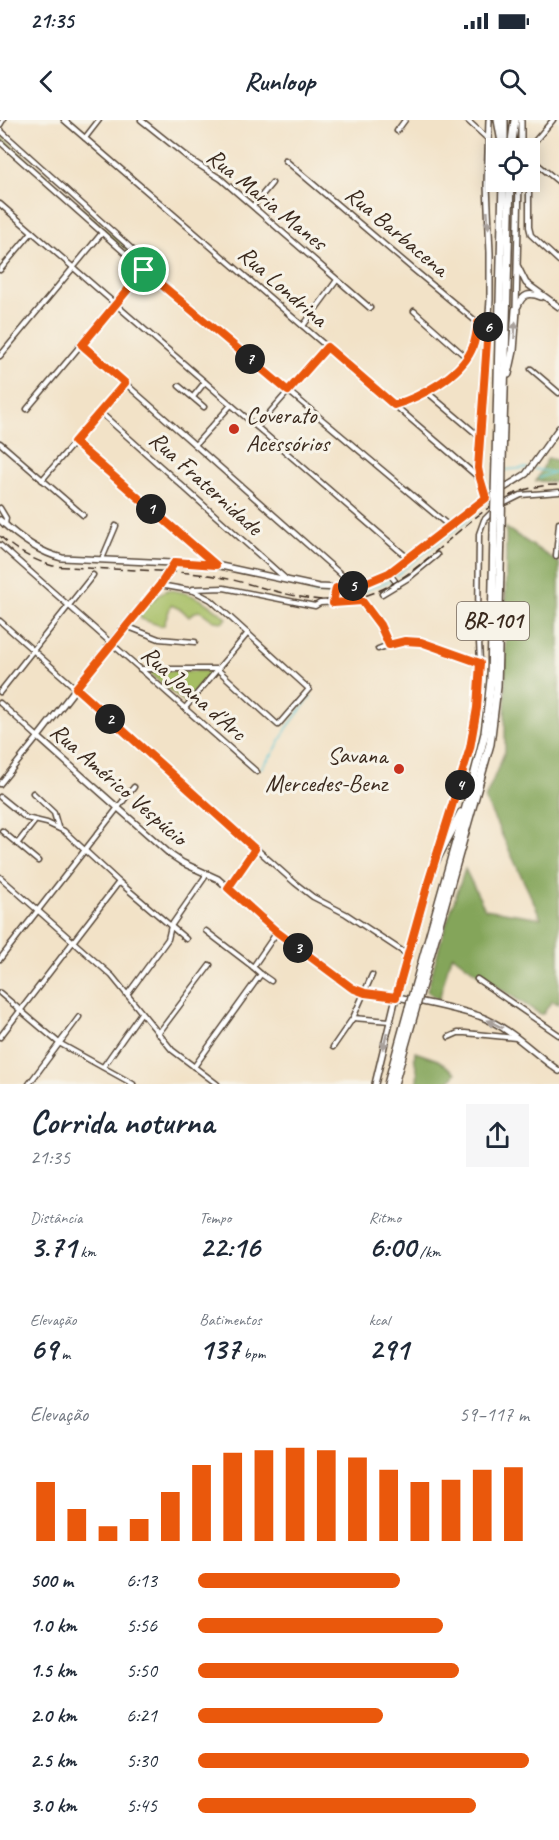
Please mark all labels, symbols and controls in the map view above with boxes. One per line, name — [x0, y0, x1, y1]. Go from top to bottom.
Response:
text: 21:35 — [30, 7, 74, 35]
text: Runloop — [244, 64, 315, 98]
icon: back — [30, 65, 63, 98]
icon: search — [496, 65, 529, 98]
map controls — [486, 138, 540, 192]
button: locate — [486, 138, 540, 192]
street label: Rua Maria Manes — [201, 141, 335, 258]
street label: Rua Barbacena — [339, 179, 456, 284]
one-way arrow — [484, 211, 493, 230]
street label: Rua Londrina — [232, 239, 335, 334]
pin — [118, 244, 169, 295]
icon: arrive — [127, 253, 160, 286]
pin: 6 — [473, 312, 503, 342]
text: 6 — [484, 317, 492, 337]
one-way arrow — [510, 321, 519, 340]
pin: 7 — [235, 344, 265, 374]
text: 7 — [246, 349, 254, 369]
place label: Coverato Acessórios — [246, 400, 331, 458]
marker: Coverato Acessórios — [227, 422, 241, 436]
street label: Rua Fraternidade — [143, 424, 270, 543]
pin: 1 — [136, 494, 166, 524]
text: 1 — [147, 499, 155, 519]
pin: 5 — [338, 571, 368, 601]
text: 5 — [350, 576, 356, 596]
road number: BR-101 — [457, 602, 529, 640]
street label: Rua Joana d'Arc — [135, 639, 254, 748]
pin: 2 — [95, 704, 125, 734]
text: 2 — [106, 709, 114, 729]
street label: Rua Américo Vespúcio — [44, 716, 196, 853]
place label: Savana Mercedes-Benz — [265, 740, 389, 798]
marker: Savana Mercedes-Benz — [392, 762, 406, 776]
pin: 4 — [445, 770, 475, 800]
text: 4 — [456, 775, 464, 795]
pin: 3 — [283, 933, 313, 963]
text: 3 — [294, 938, 302, 958]
one-way arrow — [487, 1019, 504, 1029]
one-way arrow — [380, 1031, 390, 1050]
text: Corrida noturna — [30, 1101, 214, 1143]
button: share — [466, 1104, 529, 1167]
text: 21:35 — [30, 1145, 70, 1170]
text: Distância — [30, 1208, 82, 1228]
text: Tempo — [199, 1208, 231, 1228]
text: Ritmo — [369, 1208, 401, 1228]
text: 3.71 — [30, 1228, 76, 1266]
text: 22:16 — [199, 1228, 260, 1266]
text: 6:00 — [369, 1228, 416, 1266]
text: km — [76, 1242, 96, 1262]
text: /km — [416, 1242, 441, 1262]
text: Elevação — [30, 1310, 76, 1330]
text: Batimentos — [199, 1310, 262, 1330]
text: kcal — [369, 1310, 390, 1330]
text: 69 — [30, 1330, 57, 1368]
text: 137 — [199, 1330, 240, 1368]
text: 291 — [369, 1330, 409, 1368]
text: m — [57, 1344, 70, 1364]
text: bpm — [240, 1344, 266, 1364]
text: Elevação — [30, 1402, 88, 1427]
text: 59–117 m — [459, 1402, 529, 1427]
text: 500 m — [30, 1568, 73, 1593]
text: 6:13 — [126, 1568, 157, 1593]
text: 1.0 km — [30, 1613, 77, 1638]
text: 5:56 — [126, 1613, 157, 1638]
text: 1.5 km — [30, 1658, 76, 1683]
text: 5:50 — [126, 1658, 157, 1683]
text: 2.0 km — [30, 1703, 77, 1728]
text: 6:21 — [126, 1703, 157, 1728]
text: 2.5 km — [30, 1748, 76, 1773]
text: 5:30 — [126, 1748, 157, 1773]
text: 3.0 km — [30, 1793, 77, 1818]
text: 5:45 — [126, 1793, 157, 1818]

